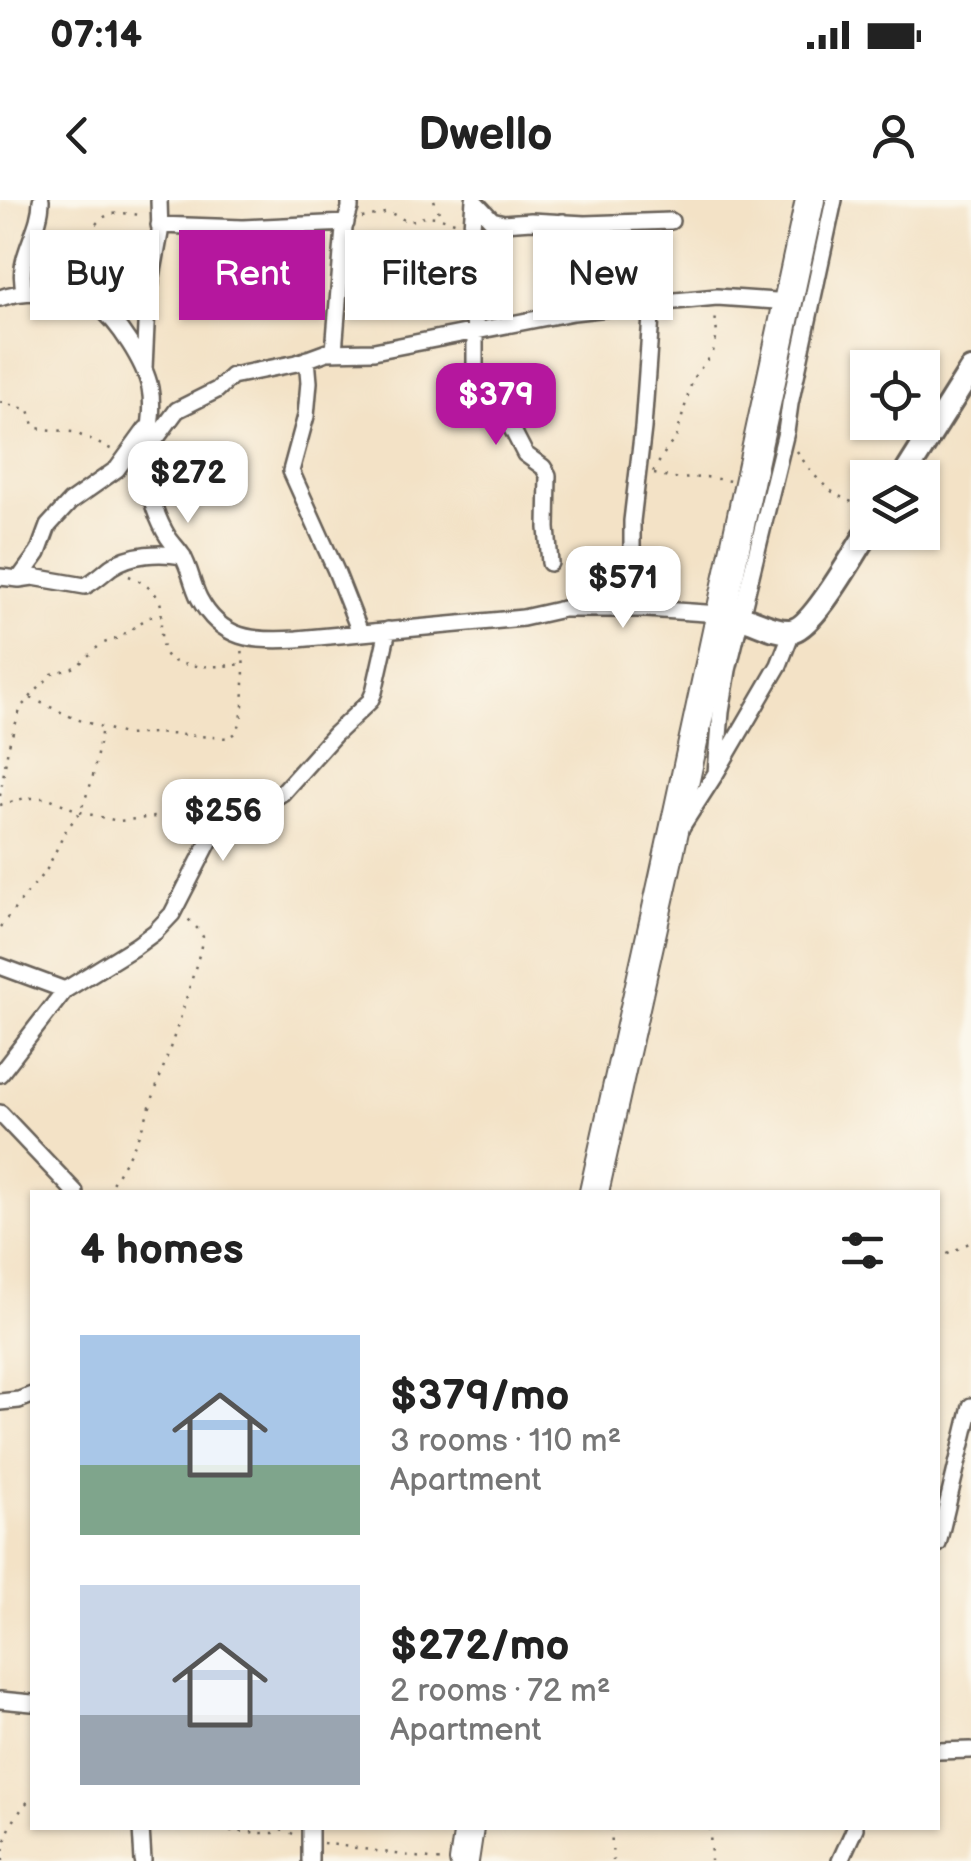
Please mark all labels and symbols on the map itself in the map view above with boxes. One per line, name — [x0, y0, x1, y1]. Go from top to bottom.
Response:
pin: $379 — [437, 363, 555, 448]
pin: $272 — [129, 441, 247, 526]
pin: $571 — [564, 546, 682, 631]
pin: $256 — [164, 779, 282, 864]

